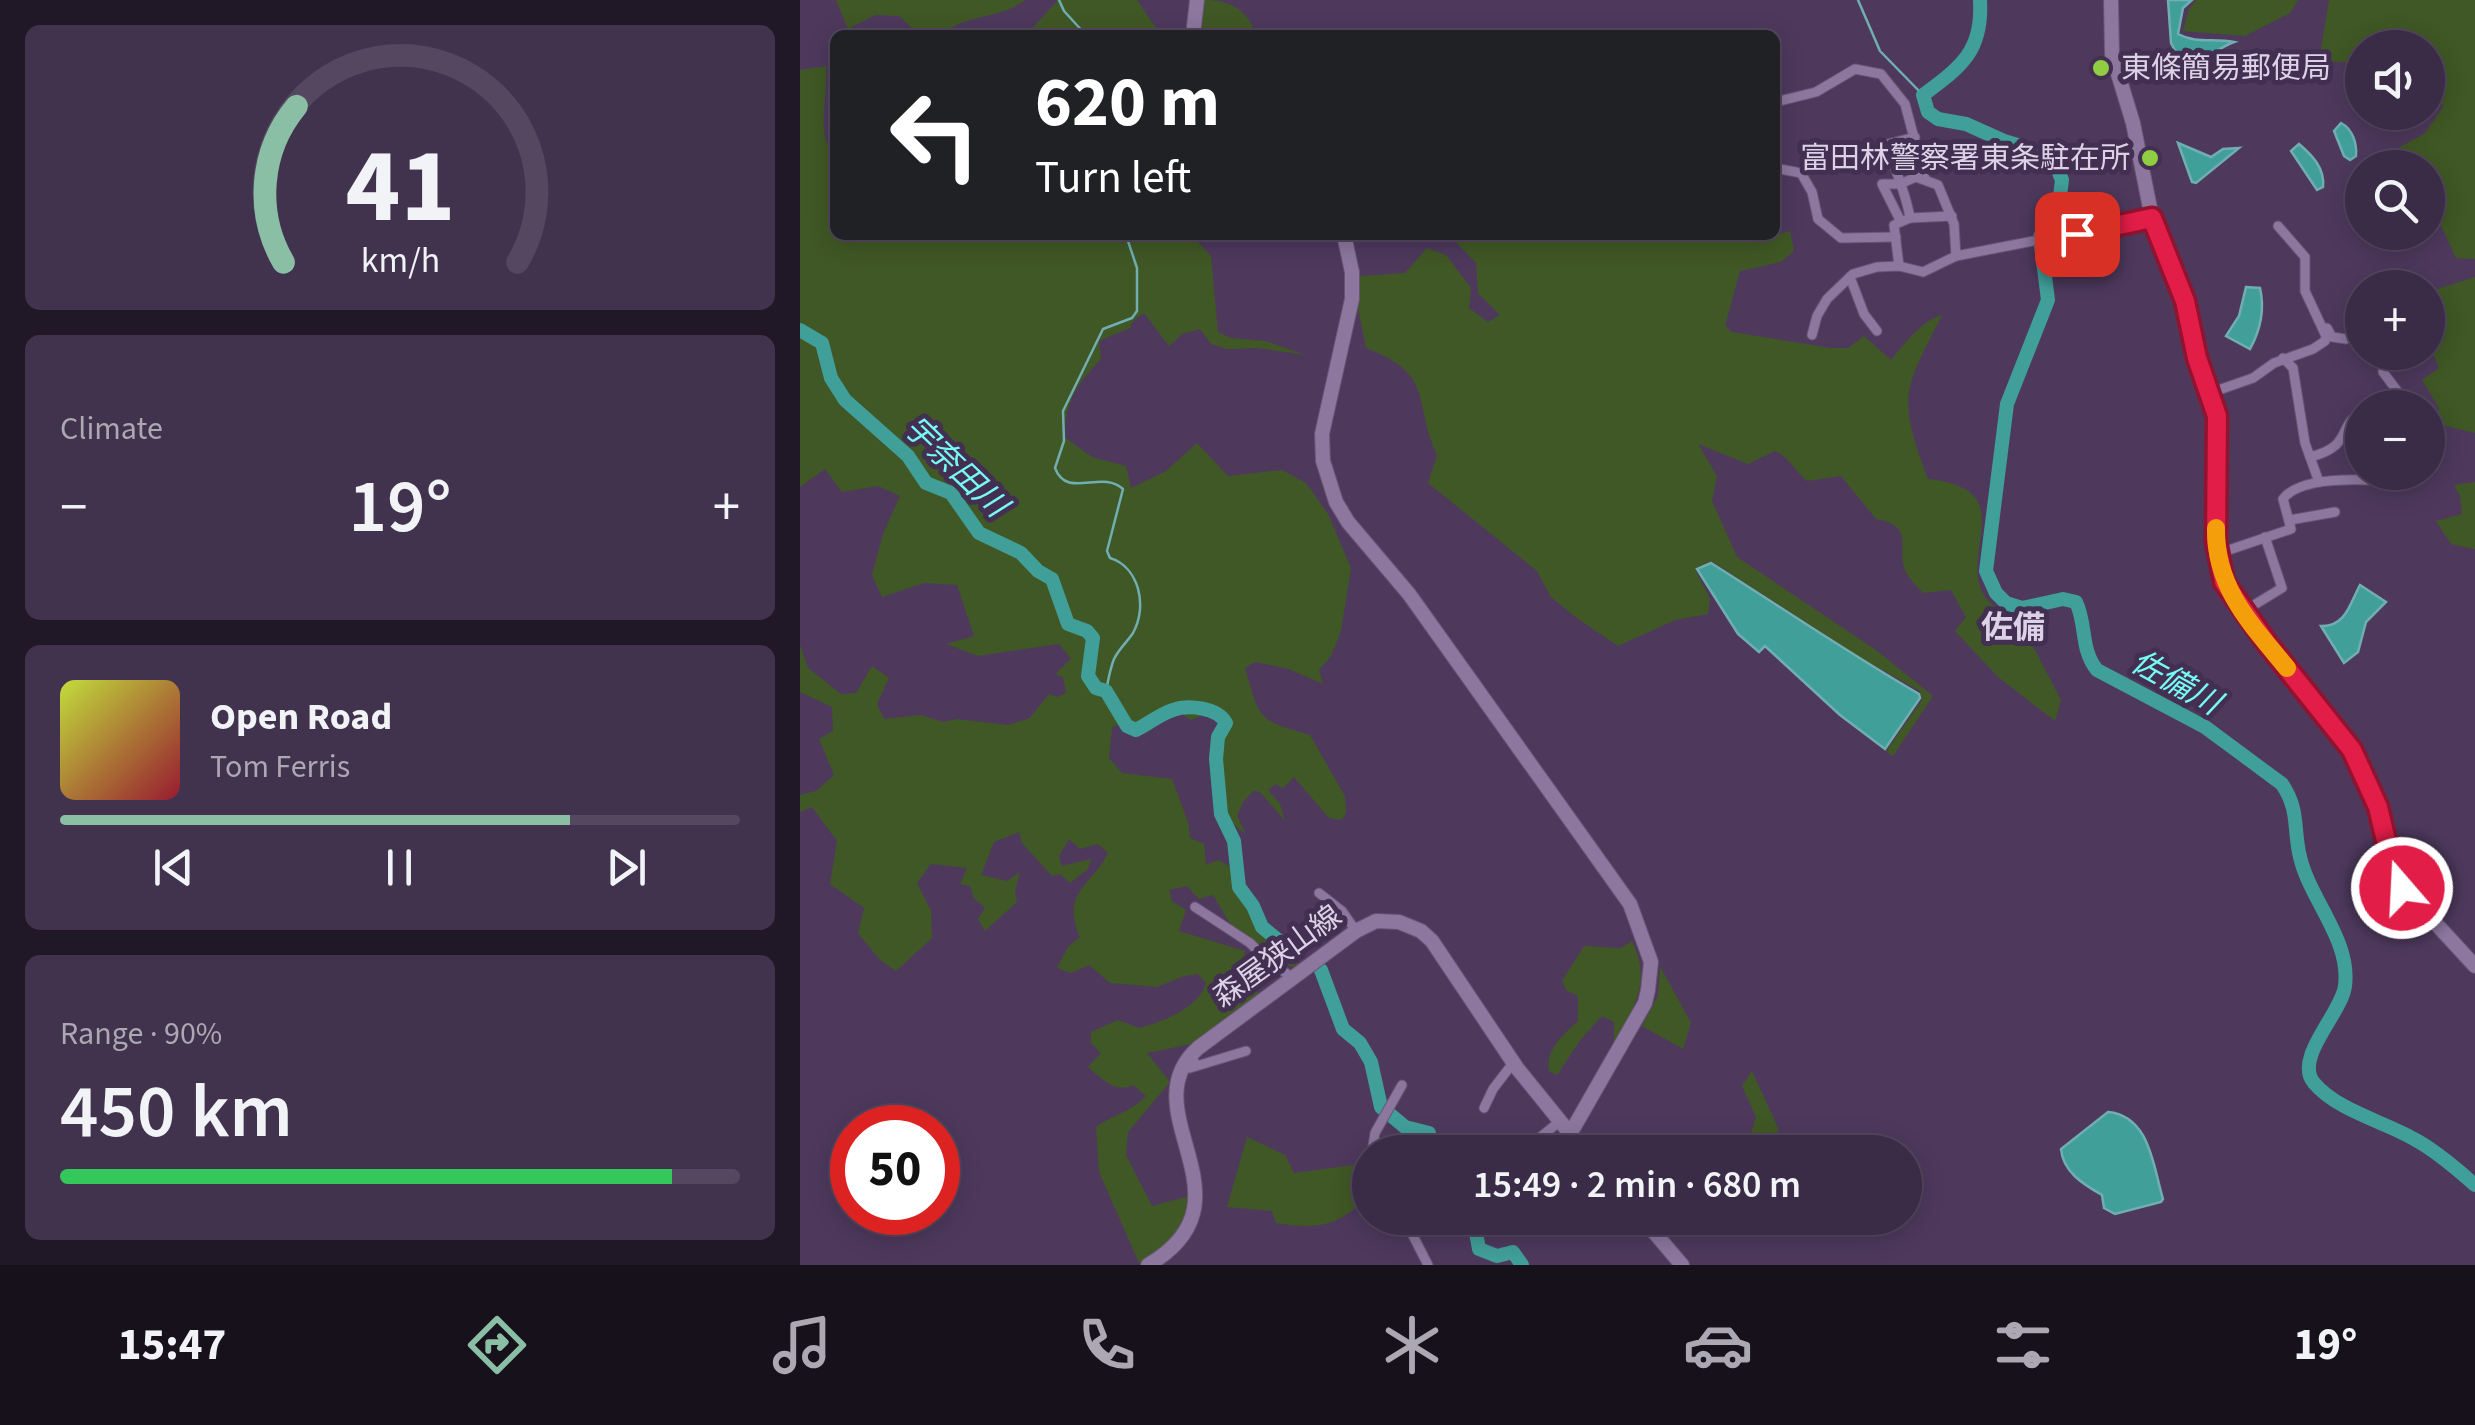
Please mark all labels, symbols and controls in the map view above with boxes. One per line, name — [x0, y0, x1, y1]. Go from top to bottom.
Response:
map controls — [2345, 30, 2445, 490]
button: sound — [2345, 30, 2445, 130]
place label: 東條簡易郵便局 — [2121, 47, 2331, 90]
text: 620 m — [1035, 53, 1220, 153]
marker: 東條簡易郵便局 — [2090, 57, 2112, 79]
icon: left — [870, 70, 1000, 200]
text: 41 — [345, 114, 455, 262]
place label: 富田林警察署東条駐在所 — [1800, 137, 2130, 180]
text: Turn left — [1035, 146, 1191, 210]
marker: 富田林警察署東条駐在所 — [2139, 147, 2161, 169]
button: search — [2345, 150, 2445, 250]
pin — [2035, 192, 2120, 277]
icon: arrive — [2050, 207, 2105, 262]
text: km/h — [360, 235, 440, 286]
button: + — [2345, 270, 2445, 370]
button: − — [2345, 390, 2445, 490]
text: Climate — [60, 406, 163, 452]
water label: 宇奈田川 — [893, 406, 1019, 530]
text: 19° — [348, 454, 452, 561]
text: − — [60, 469, 87, 547]
text: + — [713, 469, 740, 547]
district label: 佐備 — [1981, 605, 2045, 651]
water label: 佐備川 — [2122, 639, 2231, 728]
text: Open Road — [210, 690, 392, 744]
text: Tom Ferris — [210, 744, 350, 790]
position arrow — [2350, 836, 2454, 940]
icon: previous — [146, 840, 201, 895]
icon: pause — [372, 840, 427, 895]
icon: next — [599, 840, 654, 895]
street label: 森屋狭山線 — [1204, 895, 1351, 1018]
text: Range · 90% — [60, 1011, 222, 1057]
text: 450 km — [60, 1059, 293, 1166]
speed limit sign: 50 — [830, 1105, 960, 1235]
text: 15:49 · 2 min · 680 m — [1473, 1158, 1801, 1212]
icon: directions — [462, 1310, 532, 1380]
icon: music — [767, 1310, 837, 1380]
icon: phone — [1072, 1310, 1142, 1380]
icon: climate — [1377, 1310, 1447, 1380]
icon: car — [1683, 1310, 1753, 1380]
icon: filters — [1988, 1310, 2058, 1380]
text: 15:47 — [118, 1313, 226, 1377]
text: 19° — [2293, 1313, 2357, 1377]

